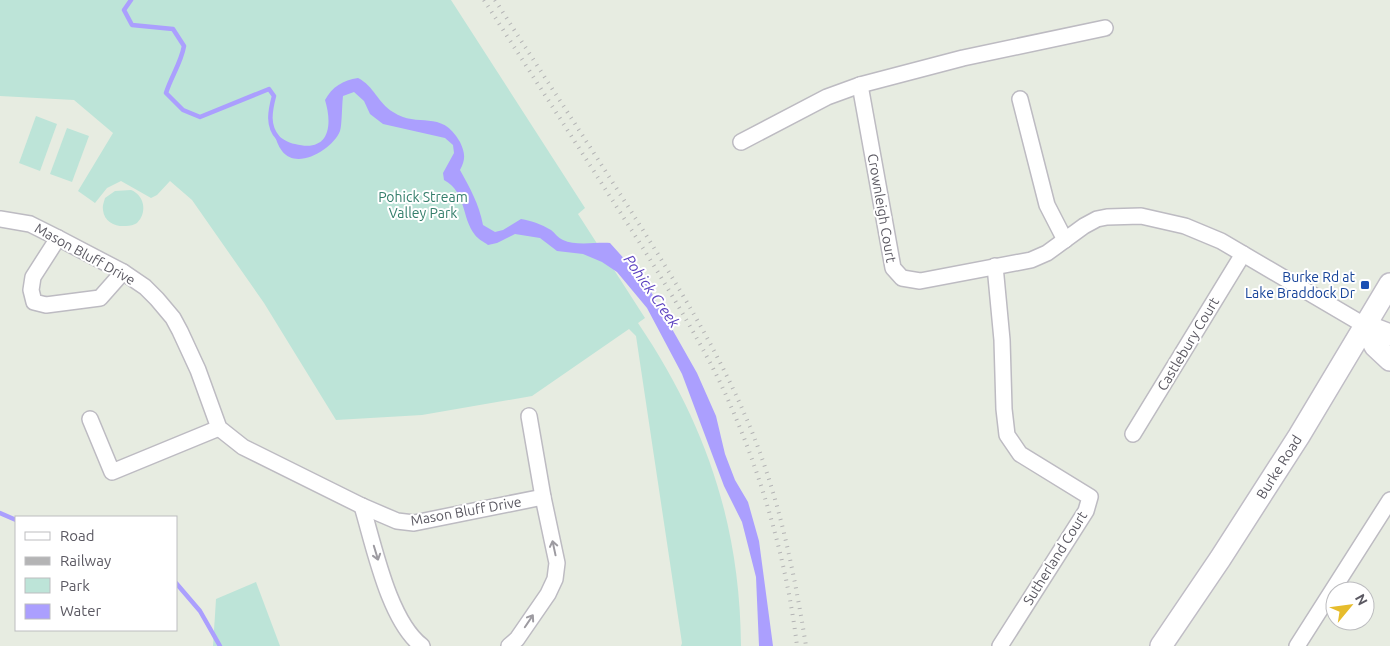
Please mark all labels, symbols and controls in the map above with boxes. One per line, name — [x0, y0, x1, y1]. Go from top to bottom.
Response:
street label: Crownleigh Court — [865, 152, 900, 264]
park label: Pohick Stream Valley Park — [378, 189, 468, 221]
street label: Mason Bluff Drive — [32, 220, 138, 288]
water label: Pohick Creek — [621, 251, 684, 331]
place label: Burke Rd at Lake Braddock Dr — [1245, 269, 1356, 301]
marker: Burke Rd at Lake Braddock Dr — [1359, 279, 1371, 291]
street label: Castlebury Court — [1154, 294, 1222, 394]
street label: Burke Road — [1253, 432, 1305, 502]
street label: Mason Bluff Drive — [409, 493, 523, 529]
street label: Sutherland Court — [1020, 508, 1091, 608]
legend — [15, 516, 178, 631]
text: Road — [60, 527, 95, 544]
one-way arrow — [548, 540, 558, 556]
one-way arrow — [372, 544, 382, 560]
text: Railway — [60, 552, 111, 569]
text: Park — [60, 577, 90, 594]
north arrow — [1325, 581, 1375, 631]
text: N — [1352, 591, 1371, 608]
text: Water — [60, 602, 101, 619]
one-way arrow — [524, 614, 534, 628]

